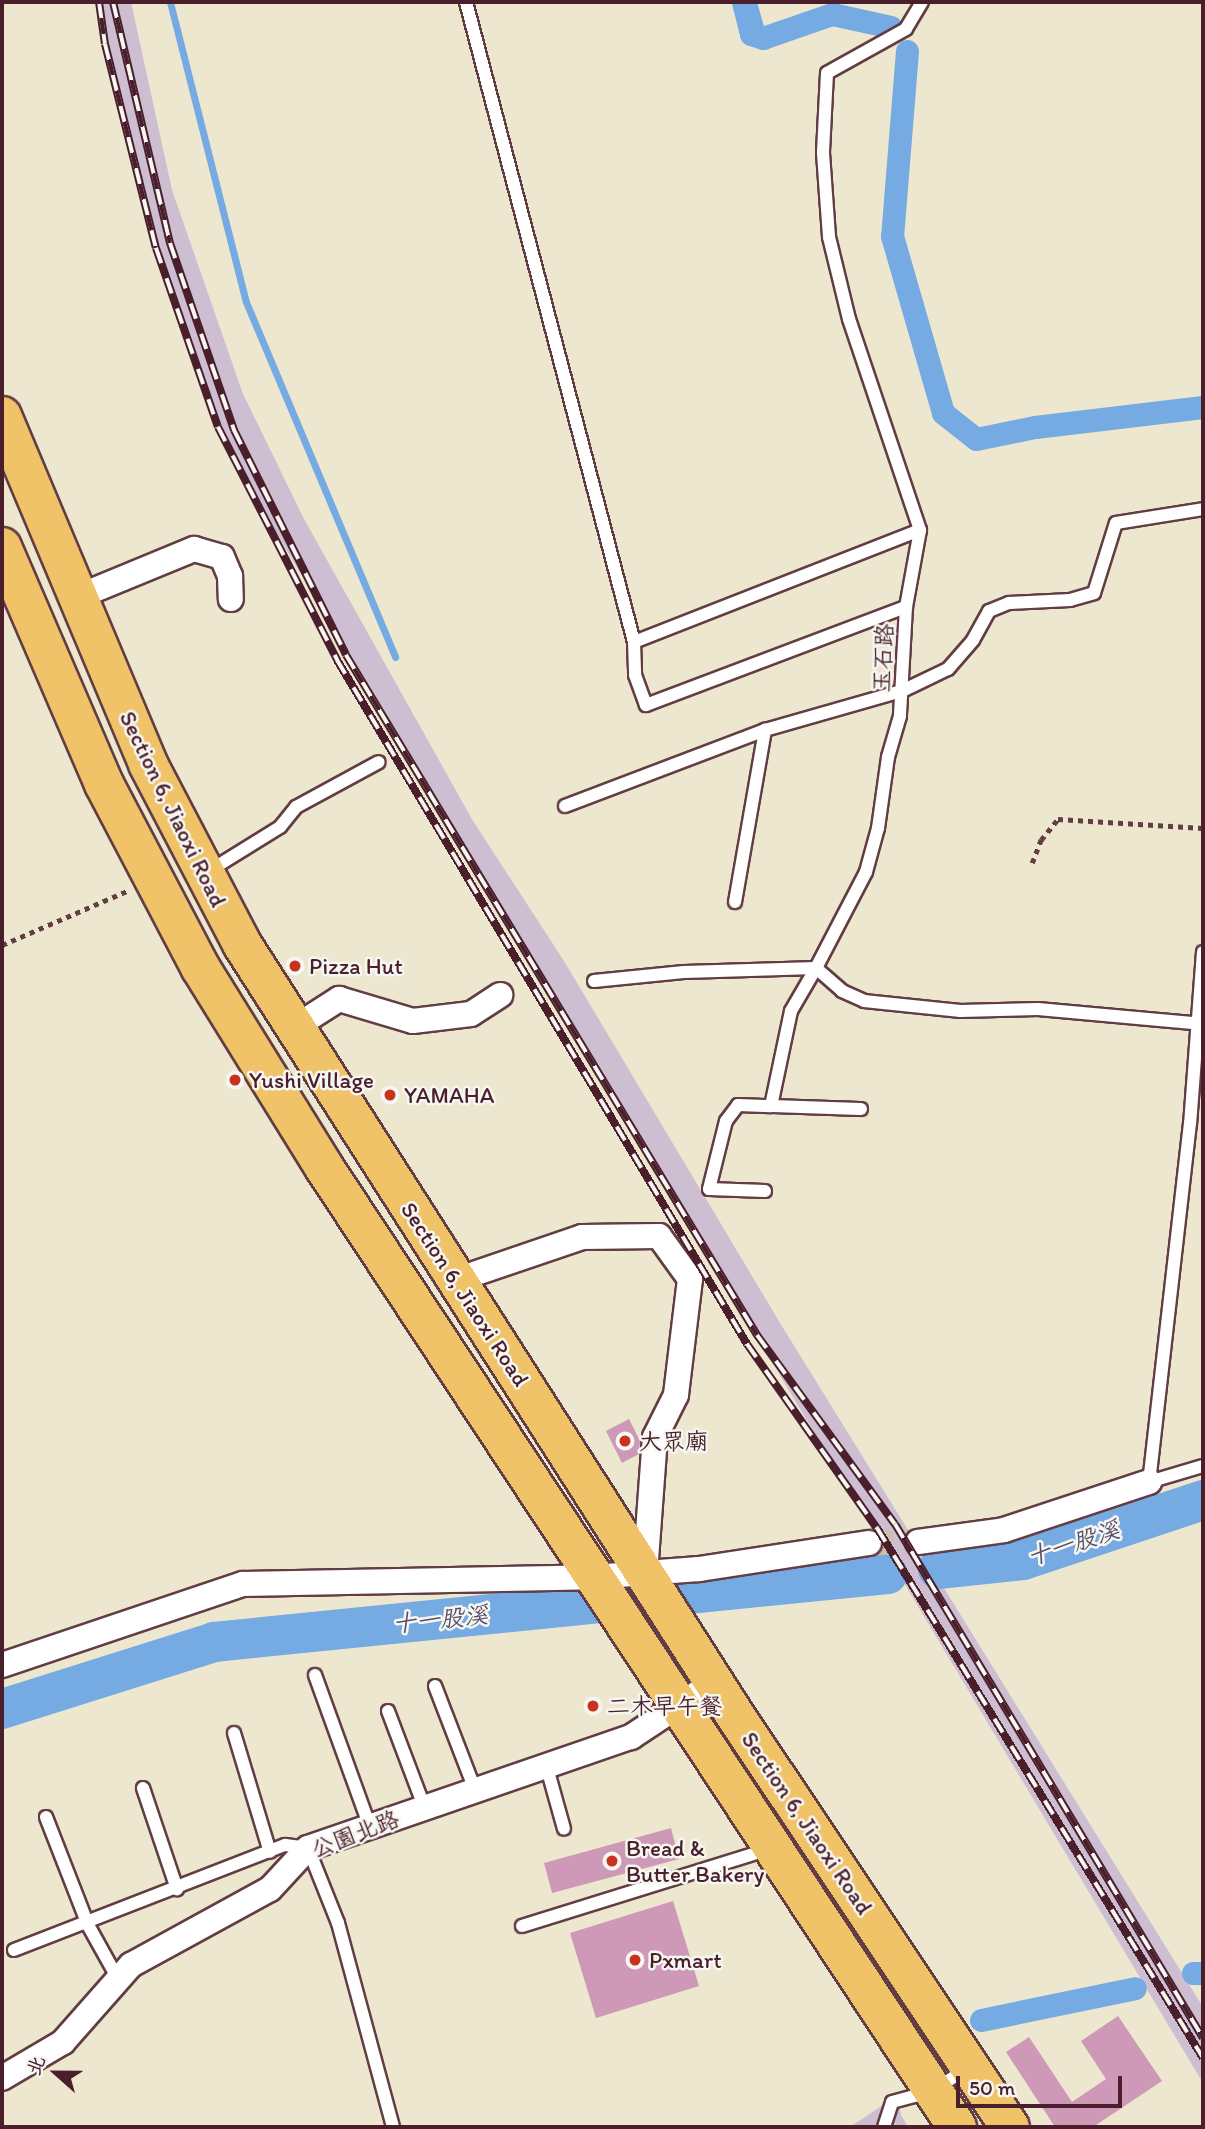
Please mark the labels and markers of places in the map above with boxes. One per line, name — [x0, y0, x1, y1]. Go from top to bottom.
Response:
place label: Pizza Hut — [309, 952, 403, 980]
marker: Pizza Hut — [287, 958, 303, 974]
place label: Yushi Village — [249, 1066, 374, 1094]
marker: Yushi Village — [227, 1072, 243, 1088]
place label: YAMAHA — [404, 1081, 494, 1109]
marker: YAMAHA — [382, 1087, 398, 1103]
place label: 大眾廟 — [639, 1427, 708, 1455]
marker: 大眾廟 — [617, 1433, 633, 1449]
place label: 二木早午餐 — [607, 1692, 722, 1720]
marker: 二木早午餐 — [585, 1698, 601, 1714]
place label: Bread & Butter Bakery — [626, 1834, 764, 1888]
marker: Bread & Butter Bakery — [604, 1853, 620, 1869]
place label: Pxmart — [649, 1946, 722, 1974]
marker: Pxmart — [627, 1952, 643, 1968]

